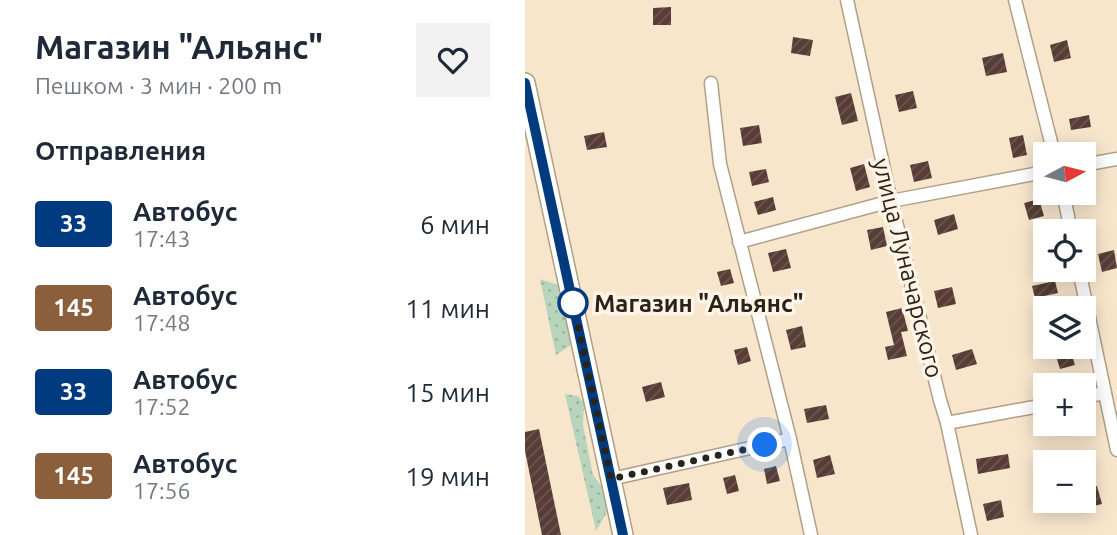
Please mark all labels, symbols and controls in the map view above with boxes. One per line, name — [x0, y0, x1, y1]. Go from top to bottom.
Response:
button: heart — [416, 23, 490, 97]
text: Магазин "Альянс" — [35, 28, 323, 65]
text: Пешком · 3 мин · 200 m — [35, 73, 282, 98]
text: Отправления — [35, 136, 206, 165]
north arrow — [1033, 142, 1095, 205]
map controls — [1033, 142, 1096, 513]
street label: улица Луначарского — [868, 155, 948, 381]
text: Автобус — [133, 197, 237, 226]
text: 33 — [60, 210, 87, 237]
text: 6 мин — [420, 210, 490, 239]
button: locate — [1033, 219, 1096, 282]
text: 17:43 — [133, 226, 191, 251]
text: Автобус — [133, 281, 237, 310]
marker: Магазин "Альянс" — [558, 288, 588, 318]
place label: Магазин "Альянс" — [594, 290, 804, 317]
text: 145 — [53, 294, 94, 321]
text: 11 мин — [405, 294, 490, 323]
button: layers — [1033, 296, 1096, 359]
text: 17:48 — [133, 310, 191, 335]
text: Автобус — [133, 365, 237, 394]
button: + — [1033, 373, 1096, 436]
text: 33 — [60, 378, 87, 405]
text: 15 мин — [405, 378, 490, 407]
text: 17:52 — [133, 394, 191, 419]
your location — [747, 427, 782, 462]
text: Автобус — [133, 449, 237, 478]
button: − — [1033, 450, 1096, 513]
text: 145 — [53, 462, 94, 489]
text: 19 мин — [405, 462, 490, 491]
text: 17:56 — [133, 478, 191, 503]

